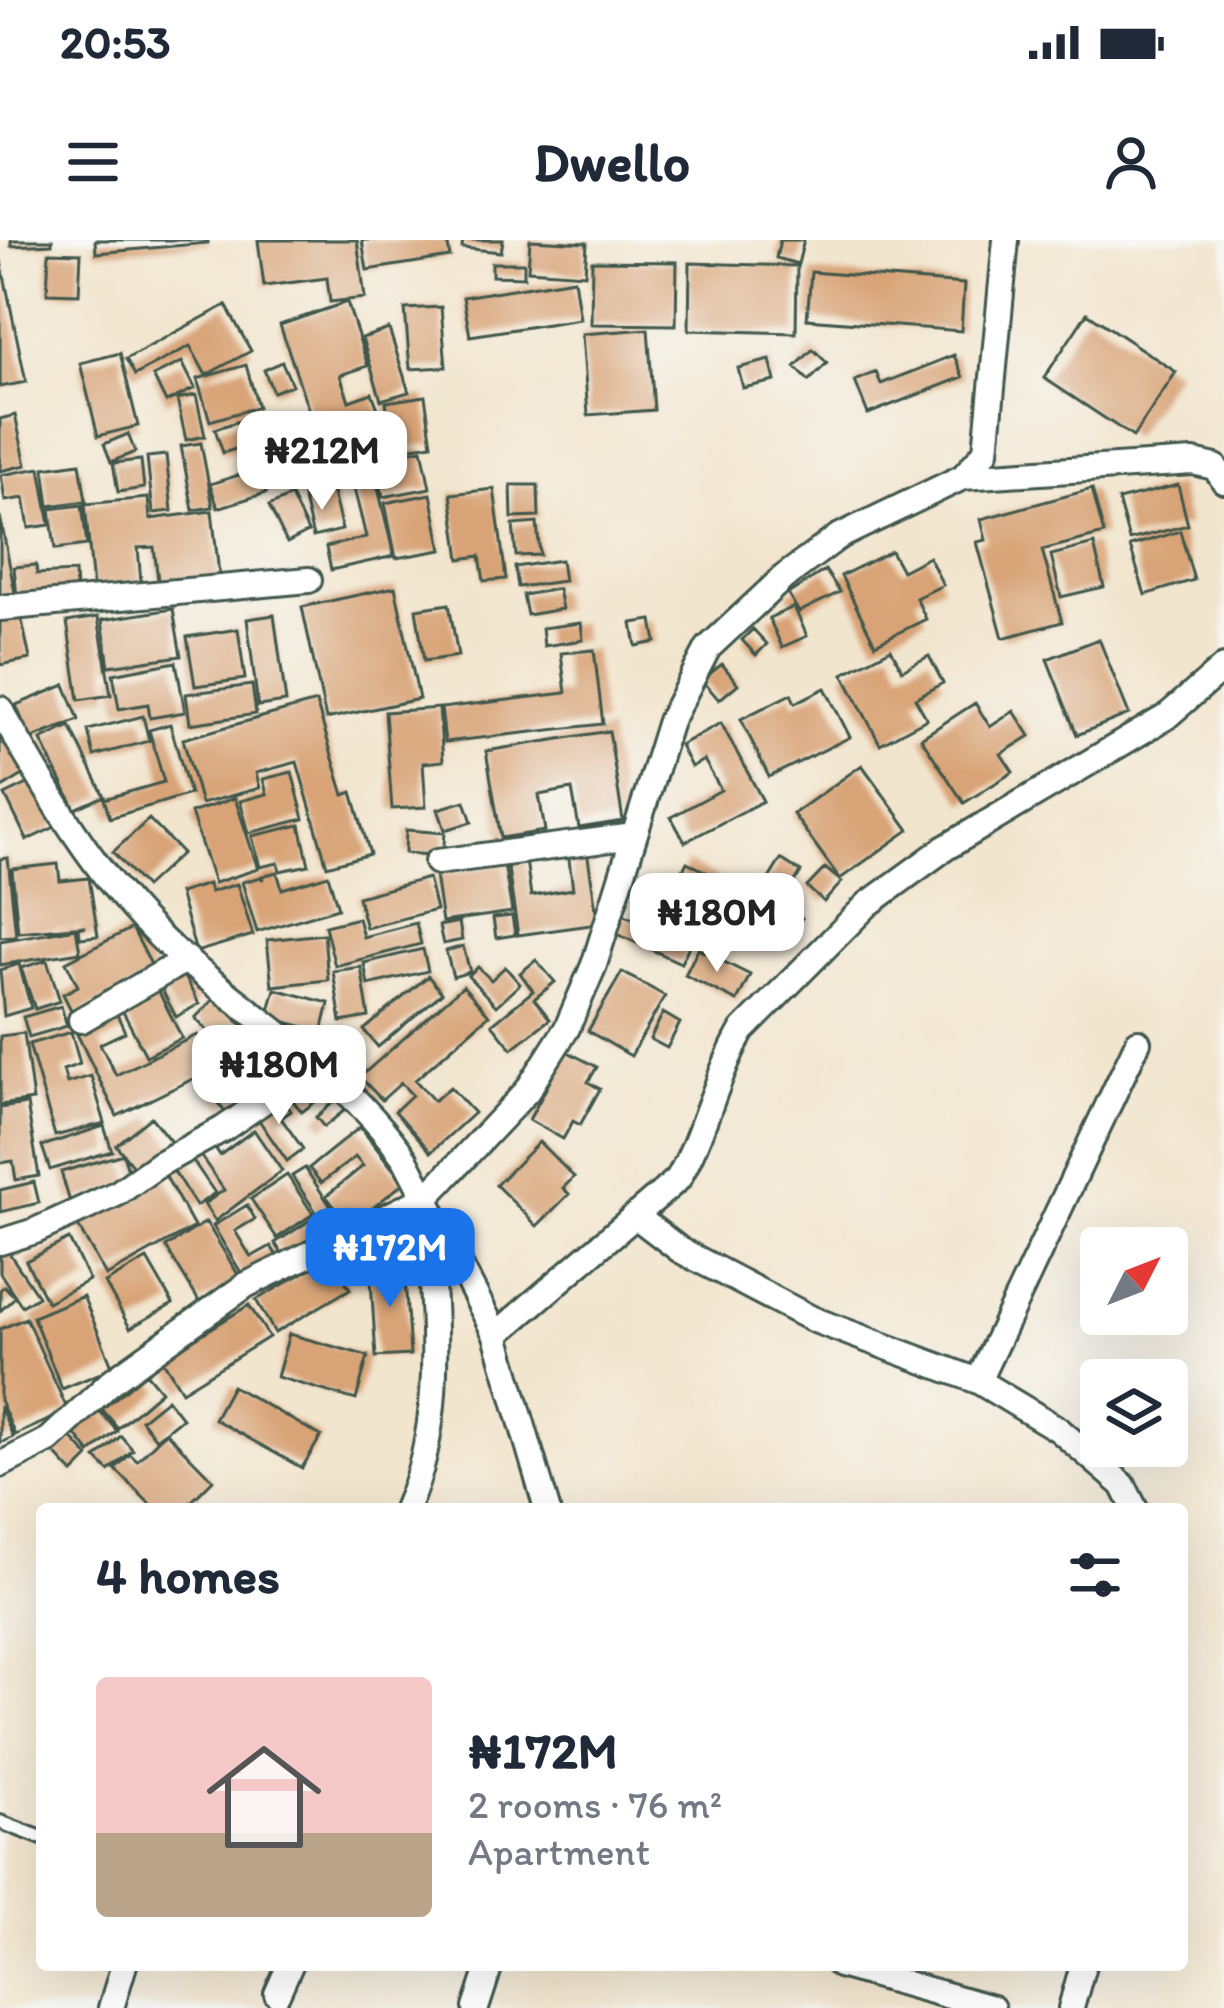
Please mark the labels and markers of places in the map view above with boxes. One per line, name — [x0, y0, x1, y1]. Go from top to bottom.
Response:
pin: ₦212M — [238, 411, 406, 513]
pin: ₦180M — [633, 873, 801, 975]
pin: ₦180M — [195, 1025, 363, 1127]
pin: ₦172M — [306, 1208, 474, 1310]

